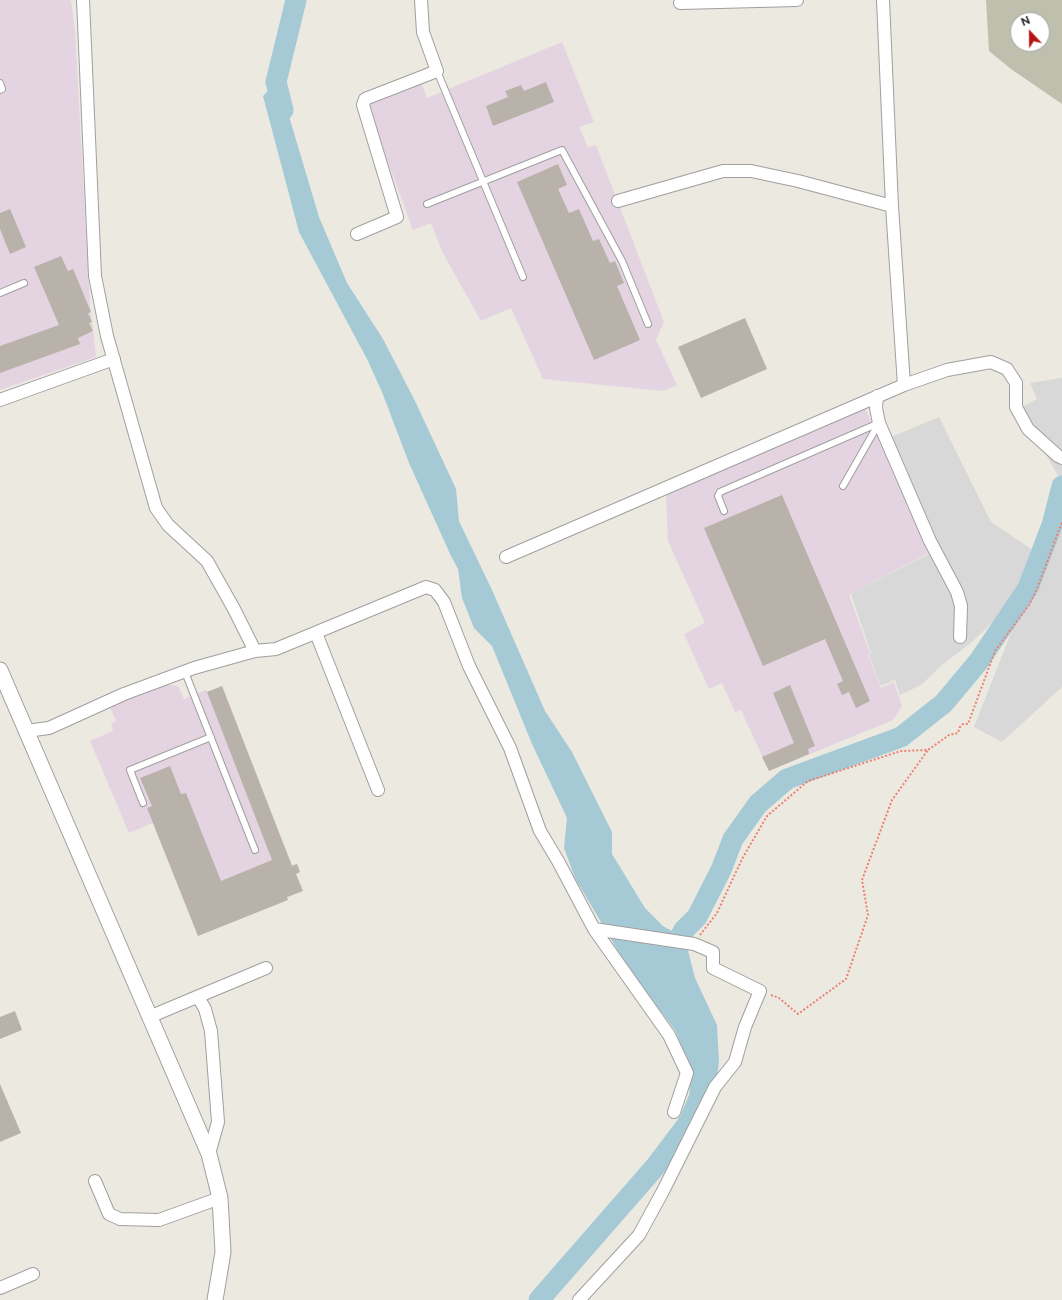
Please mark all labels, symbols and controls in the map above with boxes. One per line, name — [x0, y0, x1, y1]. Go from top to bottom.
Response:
north arrow — [1010, 12, 1050, 52]
text: N — [1019, 14, 1032, 29]

